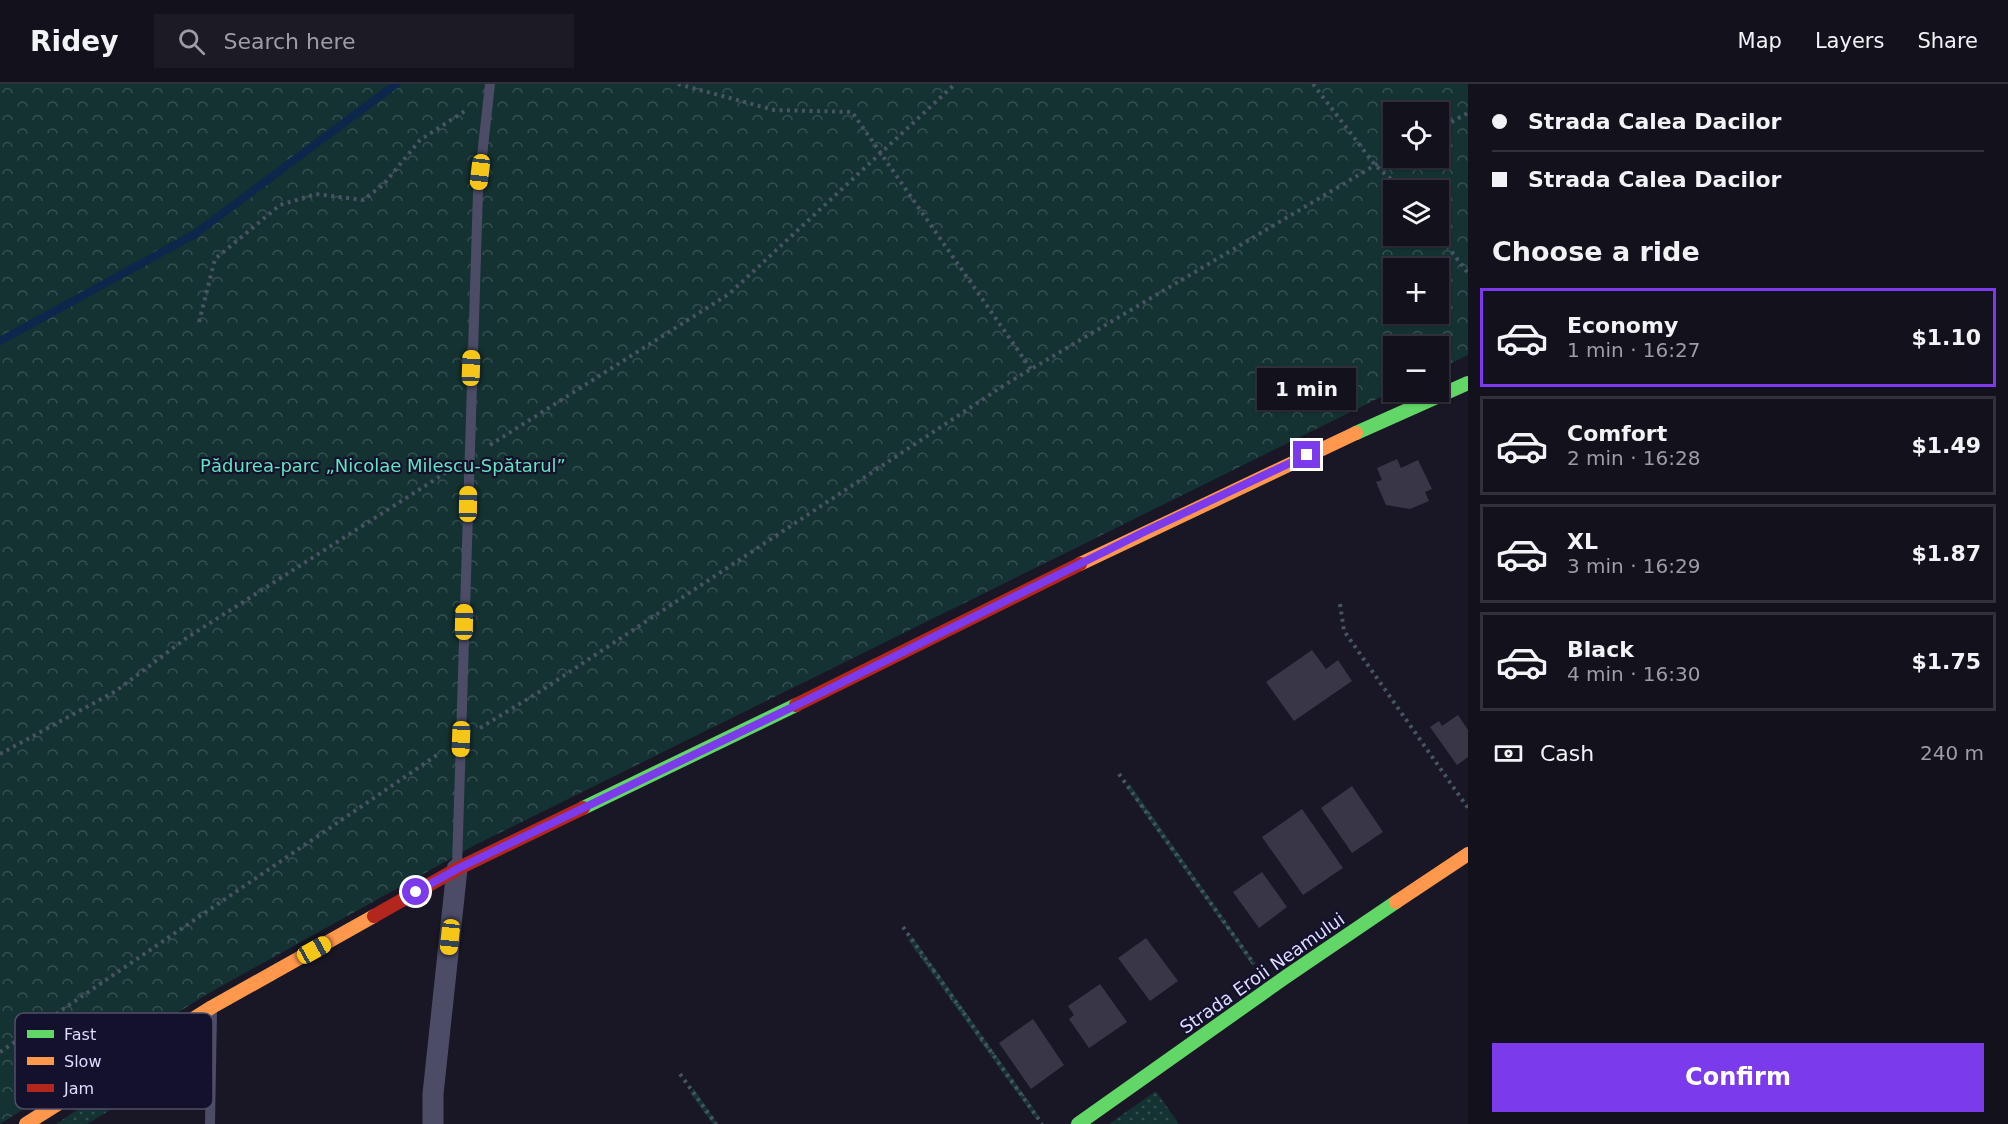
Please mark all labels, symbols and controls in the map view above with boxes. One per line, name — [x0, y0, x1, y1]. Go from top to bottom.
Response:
search box — [154, 14, 574, 68]
text: Ridey — [30, 25, 118, 58]
icon: search — [175, 25, 208, 58]
text: Search here — [223, 29, 356, 54]
text: Map — [1738, 29, 1782, 53]
text: Layers — [1815, 29, 1884, 53]
text: Share — [1917, 29, 1978, 53]
map controls — [1383, 102, 1449, 402]
button: locate — [1383, 102, 1449, 168]
text: Strada Calea Dacilor — [1528, 109, 1781, 134]
car — [469, 153, 491, 191]
text: Strada Calea Dacilor — [1528, 167, 1781, 192]
button: layers — [1383, 180, 1449, 246]
text: Choose a ride — [1492, 236, 1700, 267]
button: + — [1383, 258, 1449, 324]
icon: car — [1495, 311, 1549, 365]
text: Economy — [1567, 313, 1678, 338]
text: $1.10 — [1911, 325, 1981, 350]
button: − — [1383, 336, 1449, 402]
text: 1 min · 16:27 — [1567, 338, 1701, 362]
car — [461, 350, 481, 386]
callout: 1 min — [1258, 368, 1356, 410]
text: 1 min — [1275, 377, 1338, 401]
icon: car — [1495, 419, 1549, 473]
text: Comfort — [1567, 421, 1667, 446]
text: $1.49 — [1911, 433, 1981, 458]
route end — [1293, 441, 1320, 468]
text: 2 min · 16:28 — [1567, 446, 1701, 470]
park label: Pădurea-parc „Nicolae Milescu-Spătarul” — [200, 455, 566, 476]
car — [459, 486, 477, 522]
icon: car — [1495, 527, 1549, 581]
text: XL — [1567, 529, 1598, 554]
text: $1.87 — [1911, 541, 1981, 566]
text: 3 min · 16:29 — [1567, 554, 1701, 578]
car — [455, 604, 473, 640]
icon: car — [1495, 635, 1549, 689]
text: Black — [1567, 637, 1634, 662]
text: $1.75 — [1911, 649, 1981, 674]
text: 4 min · 16:30 — [1567, 662, 1701, 686]
car — [451, 721, 471, 757]
icon: cash — [1492, 737, 1525, 770]
text: Cash — [1540, 741, 1594, 766]
text: 240 m — [1920, 741, 1984, 765]
route start — [402, 878, 429, 905]
street label: Strada Eroii Neamului — [1176, 908, 1348, 1038]
car — [439, 918, 461, 956]
car — [294, 933, 334, 967]
legend — [15, 1013, 213, 1109]
text: Fast — [64, 1025, 96, 1044]
button: Confirm — [1492, 1043, 1984, 1112]
text: Slow — [64, 1052, 101, 1071]
text: Jam — [63, 1079, 94, 1098]

